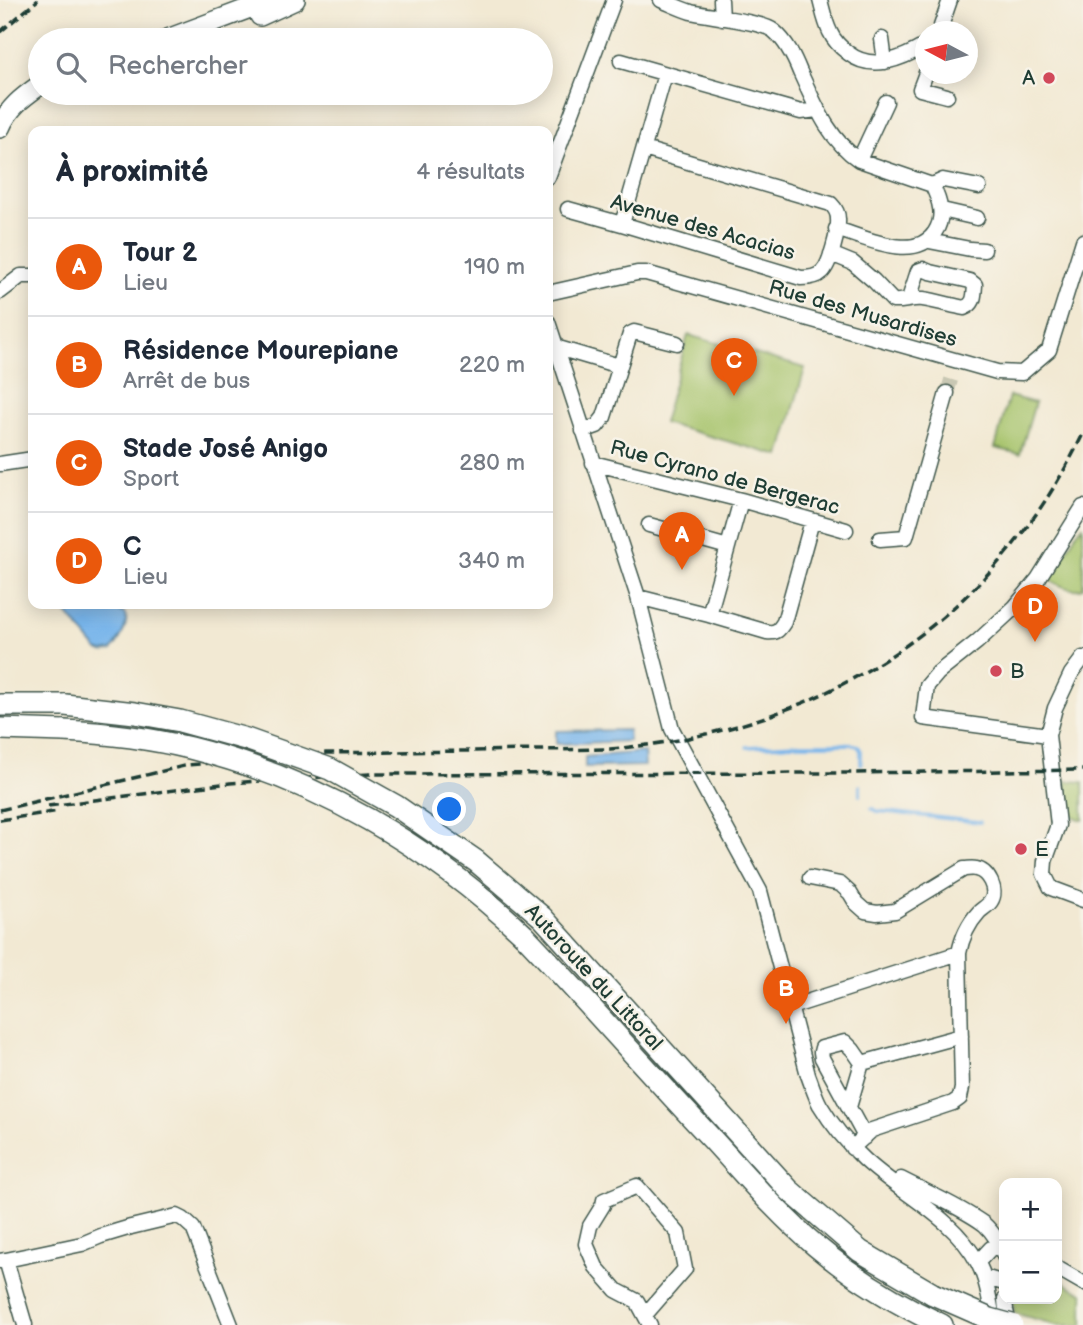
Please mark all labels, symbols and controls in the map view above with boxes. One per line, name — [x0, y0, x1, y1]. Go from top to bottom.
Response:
north arrow — [915, 21, 978, 84]
search box — [28, 28, 553, 105]
icon: search — [52, 48, 90, 86]
text: Rechercher — [108, 51, 247, 82]
place label: A — [1022, 66, 1035, 91]
marker: A — [1041, 70, 1057, 86]
text: À proximité — [56, 154, 208, 190]
text: 4 résultats — [416, 158, 525, 186]
street label: Avenue des Acacias — [608, 189, 798, 266]
text: Tour 2 — [123, 238, 197, 269]
text: A — [72, 253, 86, 281]
text: 190 m — [464, 253, 525, 281]
text: Lieu — [123, 269, 168, 297]
street label: Rue des Musardises — [766, 275, 960, 352]
text: Résidence Mourepiane — [123, 336, 398, 367]
pin: C — [711, 338, 757, 396]
text: B — [71, 351, 87, 379]
text: 220 m — [459, 351, 525, 379]
text: Arrêt de bus — [123, 367, 250, 395]
text: Stade José Anigo — [123, 434, 328, 465]
street label: Rue Cyrano de Bergerac — [607, 435, 842, 520]
text: C — [71, 449, 87, 477]
text: 280 m — [459, 449, 525, 477]
text: Sport — [123, 465, 179, 493]
pin: A — [659, 512, 705, 570]
text: C — [123, 532, 141, 563]
text: D — [71, 547, 87, 575]
text: 340 m — [458, 547, 525, 575]
text: Lieu — [123, 563, 168, 591]
pin: D — [1012, 584, 1058, 642]
place label: B — [1010, 659, 1024, 684]
marker: B — [988, 663, 1004, 679]
your location — [432, 792, 466, 826]
place label: E — [1035, 837, 1049, 862]
marker: E — [1013, 841, 1029, 857]
street label: Autoroute du Littoral — [519, 899, 668, 1056]
pin: B — [763, 966, 809, 1024]
map controls — [999, 1178, 1062, 1304]
button: + — [999, 1178, 1062, 1241]
button: − — [999, 1241, 1062, 1304]

